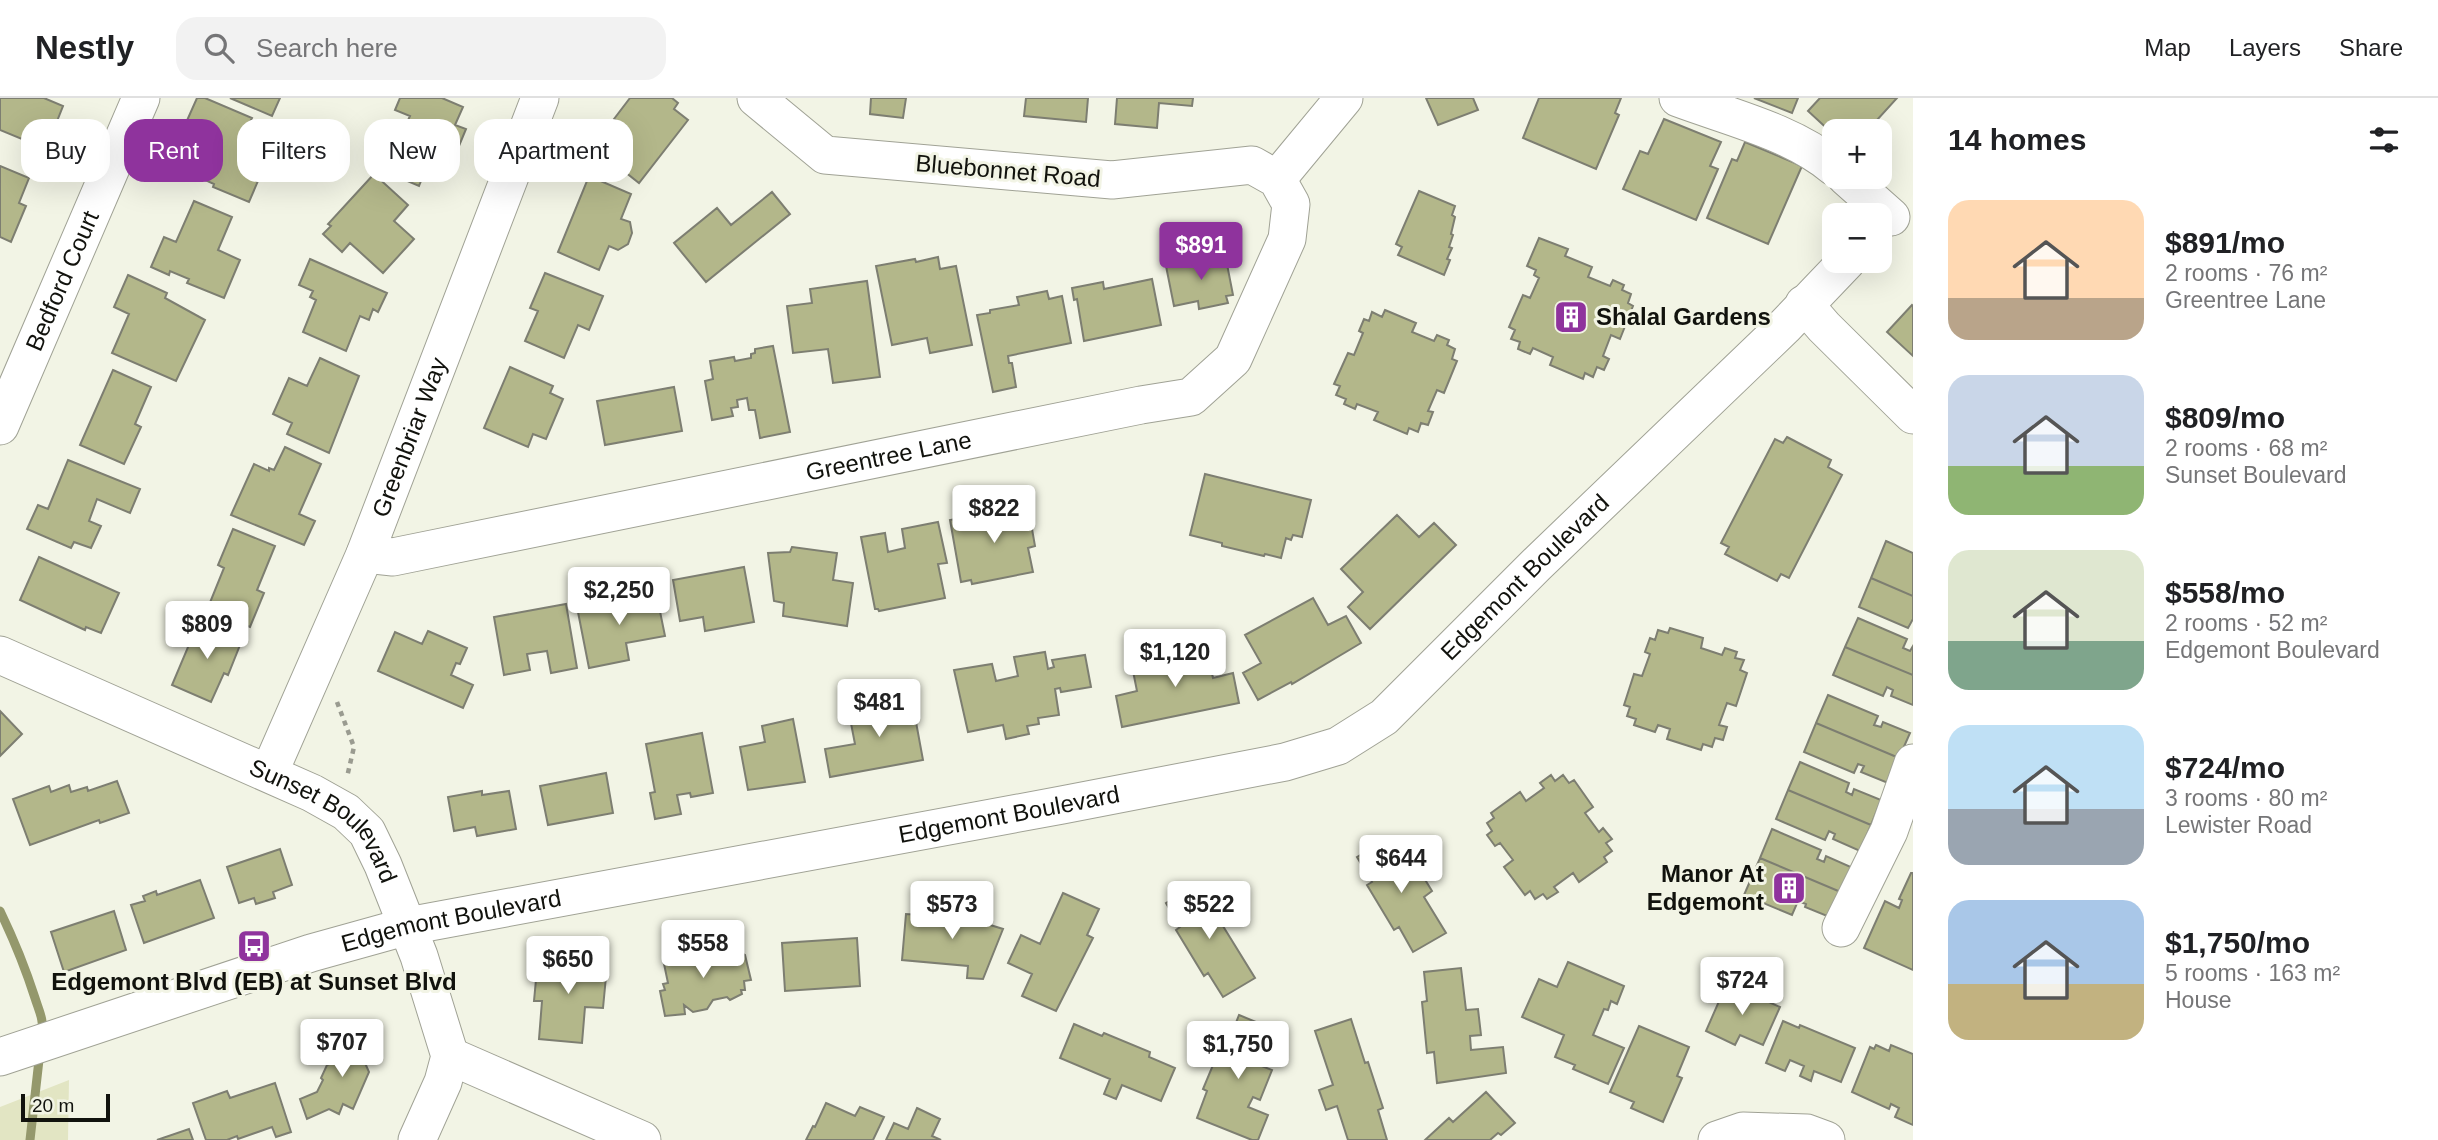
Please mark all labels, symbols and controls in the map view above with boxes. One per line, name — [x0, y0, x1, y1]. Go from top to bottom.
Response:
search box — [176, 17, 666, 80]
text: Nestly — [35, 29, 134, 66]
icon: search — [200, 29, 238, 67]
text: Search here — [256, 33, 398, 63]
text: Map — [2144, 34, 2191, 61]
text: Layers — [2229, 34, 2301, 61]
text: Share — [2339, 34, 2403, 61]
chip: Buy — [21, 119, 110, 182]
chip: Rent — [124, 119, 223, 182]
chip: Filters — [237, 119, 350, 182]
chip: New — [364, 119, 460, 182]
chip: Apartment — [474, 119, 633, 182]
map controls — [1822, 119, 1892, 273]
button: + — [1822, 119, 1892, 189]
icon: filters — [2365, 121, 2403, 159]
text: 14 homes — [1948, 123, 2086, 156]
street label: Bluebonnet Road — [914, 149, 1102, 192]
button: − — [1822, 203, 1892, 273]
street label: Bedford Court — [20, 206, 104, 355]
pin: $891 — [1160, 222, 1242, 282]
text: $891/mo — [2165, 226, 2285, 259]
icon: home — [2004, 228, 2088, 312]
text: $891 — [1175, 232, 1227, 258]
text: 2 rooms · 76 m² — [2165, 260, 2327, 286]
text: Greentree Lane — [2165, 287, 2326, 313]
building icon: Shalal Gardens — [1552, 298, 1590, 336]
place label: Shalal Gardens — [1596, 303, 1771, 330]
street label: Greenbriar Way — [366, 354, 452, 521]
text: $809/mo — [2165, 401, 2285, 434]
icon: home — [2004, 403, 2088, 487]
street label: Greentree Lane — [803, 426, 974, 486]
text: 2 rooms · 68 m² — [2165, 435, 2327, 461]
text: Sunset Boulevard — [2165, 462, 2347, 488]
pin: $822 — [953, 486, 1035, 545]
street label: Edgemont Boulevard — [1435, 489, 1614, 665]
text: $822 — [968, 495, 1020, 521]
pin: $2,250 — [562, 568, 676, 627]
text: $558/mo — [2165, 576, 2285, 609]
text: $2,250 — [584, 577, 654, 603]
icon: home — [2004, 578, 2088, 662]
pin: $809 — [166, 602, 248, 661]
text: 2 rooms · 52 m² — [2165, 610, 2327, 636]
text: $809 — [181, 611, 233, 637]
pin: $1,120 — [1118, 630, 1232, 689]
text: Edgemont Boulevard — [2165, 637, 2380, 663]
text: $1,120 — [1140, 639, 1210, 665]
pin: $481 — [838, 680, 920, 739]
text: $481 — [853, 689, 905, 715]
text: $724/mo — [2165, 751, 2285, 784]
street label: Sunset Boulevard — [246, 753, 403, 887]
icon: home — [2004, 753, 2088, 837]
street label: Edgemont Boulevard — [896, 780, 1122, 848]
text: 3 rooms · 80 m² — [2165, 785, 2327, 811]
text: Lewister Road — [2165, 812, 2312, 838]
pin: $644 — [1360, 836, 1442, 895]
text: $644 — [1375, 845, 1427, 871]
place label: Manor At Edgemont — [1647, 860, 1764, 915]
building icon: Manor At Edgemont — [1770, 869, 1808, 907]
pin: $573 — [911, 882, 993, 941]
pin: $522 — [1168, 882, 1250, 941]
street label: Edgemont Boulevard — [338, 884, 563, 957]
text: $573 — [926, 891, 978, 917]
text: $522 — [1183, 891, 1235, 917]
pin: $558 — [662, 920, 744, 980]
text: $1,750/mo — [2165, 926, 2310, 959]
bus stop icon: Edgemont Blvd (EB) at Sunset Blvd — [235, 927, 273, 965]
icon: home — [2004, 928, 2088, 1012]
text: $558 — [677, 930, 729, 956]
pin: $650 — [527, 936, 609, 996]
text: $650 — [542, 946, 594, 972]
pin: $724 — [1701, 958, 1783, 1017]
text: 5 rooms · 163 m² — [2165, 960, 2340, 986]
text: $724 — [1716, 967, 1768, 993]
place label: Edgemont Blvd (EB) at Sunset Blvd — [51, 968, 457, 995]
text: House — [2165, 987, 2231, 1013]
pin: $707 — [301, 1020, 383, 1079]
pin: $1,750 — [1181, 1021, 1295, 1081]
text: $707 — [316, 1029, 368, 1055]
text: $1,750 — [1203, 1031, 1273, 1057]
scale bar — [21, 1091, 110, 1123]
text: 20 m — [32, 1095, 74, 1116]

